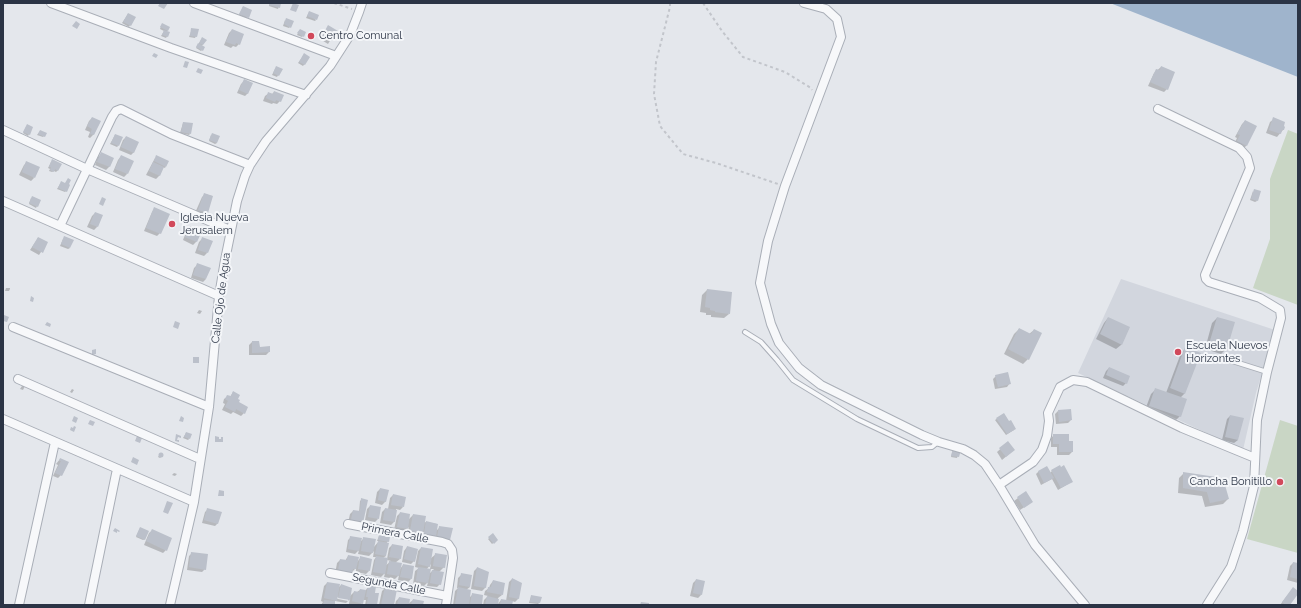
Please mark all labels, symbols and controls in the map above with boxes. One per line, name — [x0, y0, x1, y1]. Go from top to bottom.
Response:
place label: Centro Comunal — [319, 29, 402, 43]
marker: Centro Comunal — [306, 31, 316, 41]
place label: Iglesia Nueva Jerusalem — [180, 211, 248, 237]
marker: Iglesia Nueva Jerusalem — [167, 219, 177, 229]
street label: Calle Ojo de Agua — [209, 252, 233, 344]
place label: Escuela Nuevos Horizontes — [1186, 339, 1268, 365]
marker: Escuela Nuevos Horizontes — [1173, 347, 1183, 357]
place label: Cancha Bonitillo — [1190, 475, 1272, 489]
marker: Cancha Bonitillo — [1275, 477, 1285, 487]
street label: Primera Calle — [360, 520, 430, 546]
street label: Segunda Calle — [351, 570, 427, 598]

